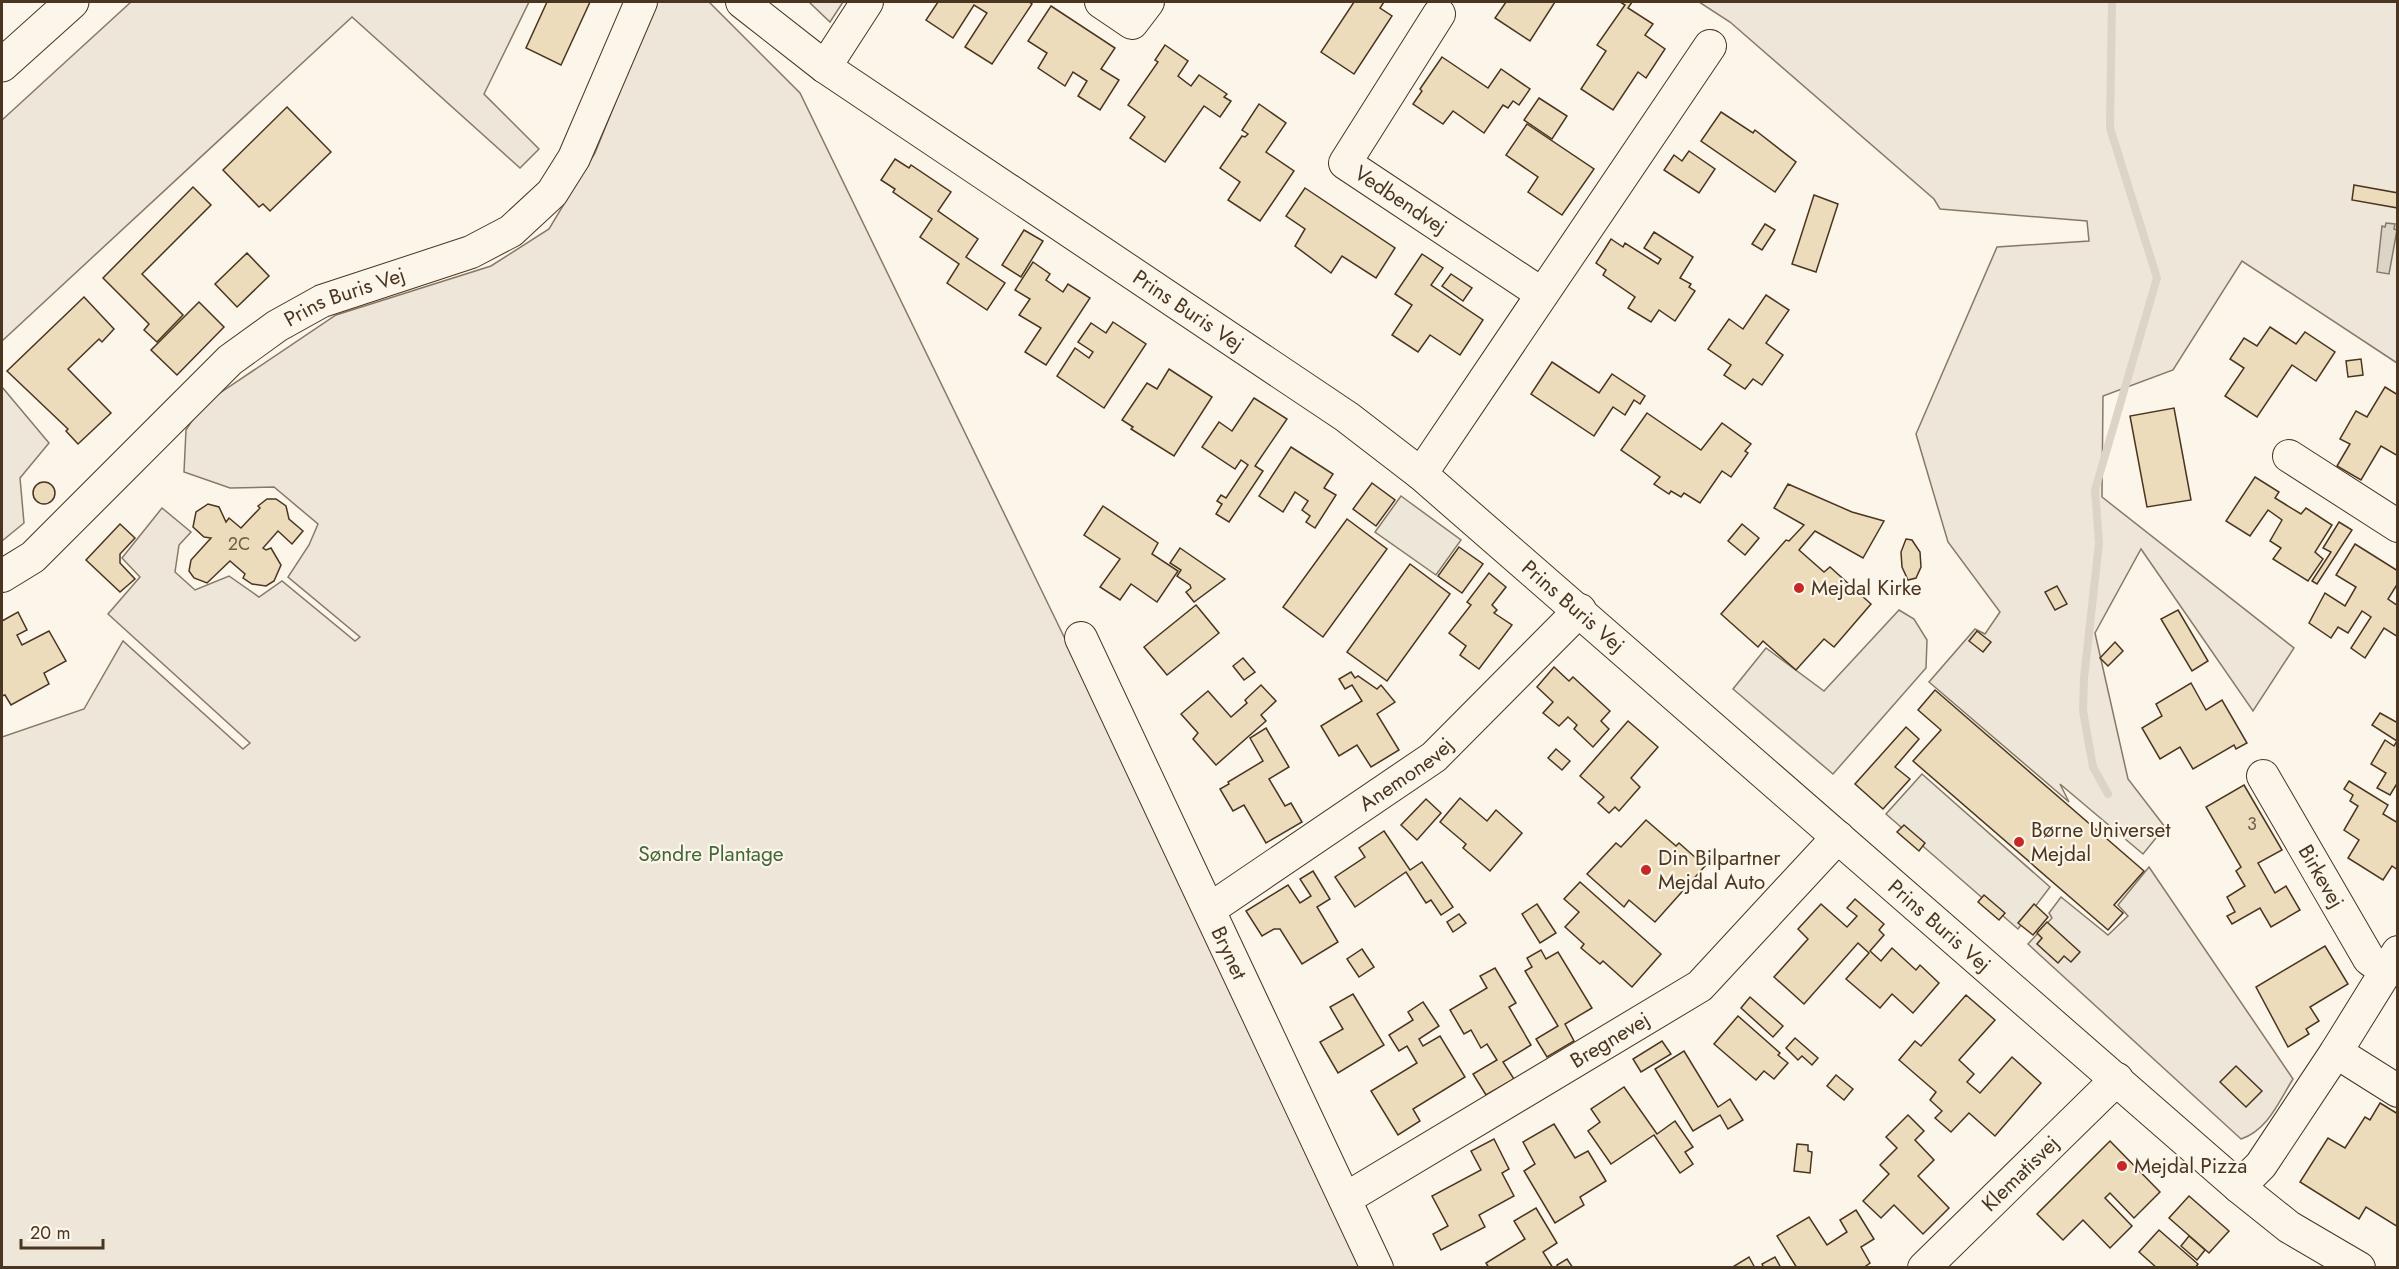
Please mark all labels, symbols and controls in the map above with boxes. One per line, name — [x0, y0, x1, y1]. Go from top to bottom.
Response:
street label: Vedbendvej — [1348, 158, 1453, 242]
street label: Prins Buris Vej — [278, 260, 409, 334]
street label: Prins Buris Vej — [1127, 263, 1250, 359]
house number: 2C — [228, 531, 250, 557]
street label: Prins Buris Vej — [1515, 553, 1631, 660]
place label: Mejdal Kirke — [1811, 573, 1922, 603]
marker: Mejdal Kirke — [1792, 581, 1806, 595]
street label: Anemonevej — [1353, 731, 1460, 819]
house number: 3 — [2247, 811, 2257, 837]
place label: Børne Universet Mejdal — [2031, 815, 2170, 869]
marker: Børne Universet Mejdal — [2012, 835, 2026, 849]
park label: Søndre Plantage — [638, 839, 784, 869]
street label: Birkevej — [2291, 839, 2351, 914]
place label: Din Bilpartner Mejdal Auto — [1658, 843, 1781, 897]
marker: Din Bilpartner Mejdal Auto — [1639, 863, 1653, 877]
street label: Prins Buris Vej — [1881, 872, 1998, 979]
street label: Brynet — [1204, 921, 1254, 985]
street label: Bregnevej — [1565, 1005, 1655, 1076]
street label: Klematisvej — [1975, 1129, 2066, 1219]
place label: Mejdal Pizza — [2134, 1151, 2247, 1181]
marker: Mejdal Pizza — [2115, 1159, 2129, 1173]
scale bar — [21, 1212, 104, 1250]
text: 20 m — [30, 1220, 70, 1246]

